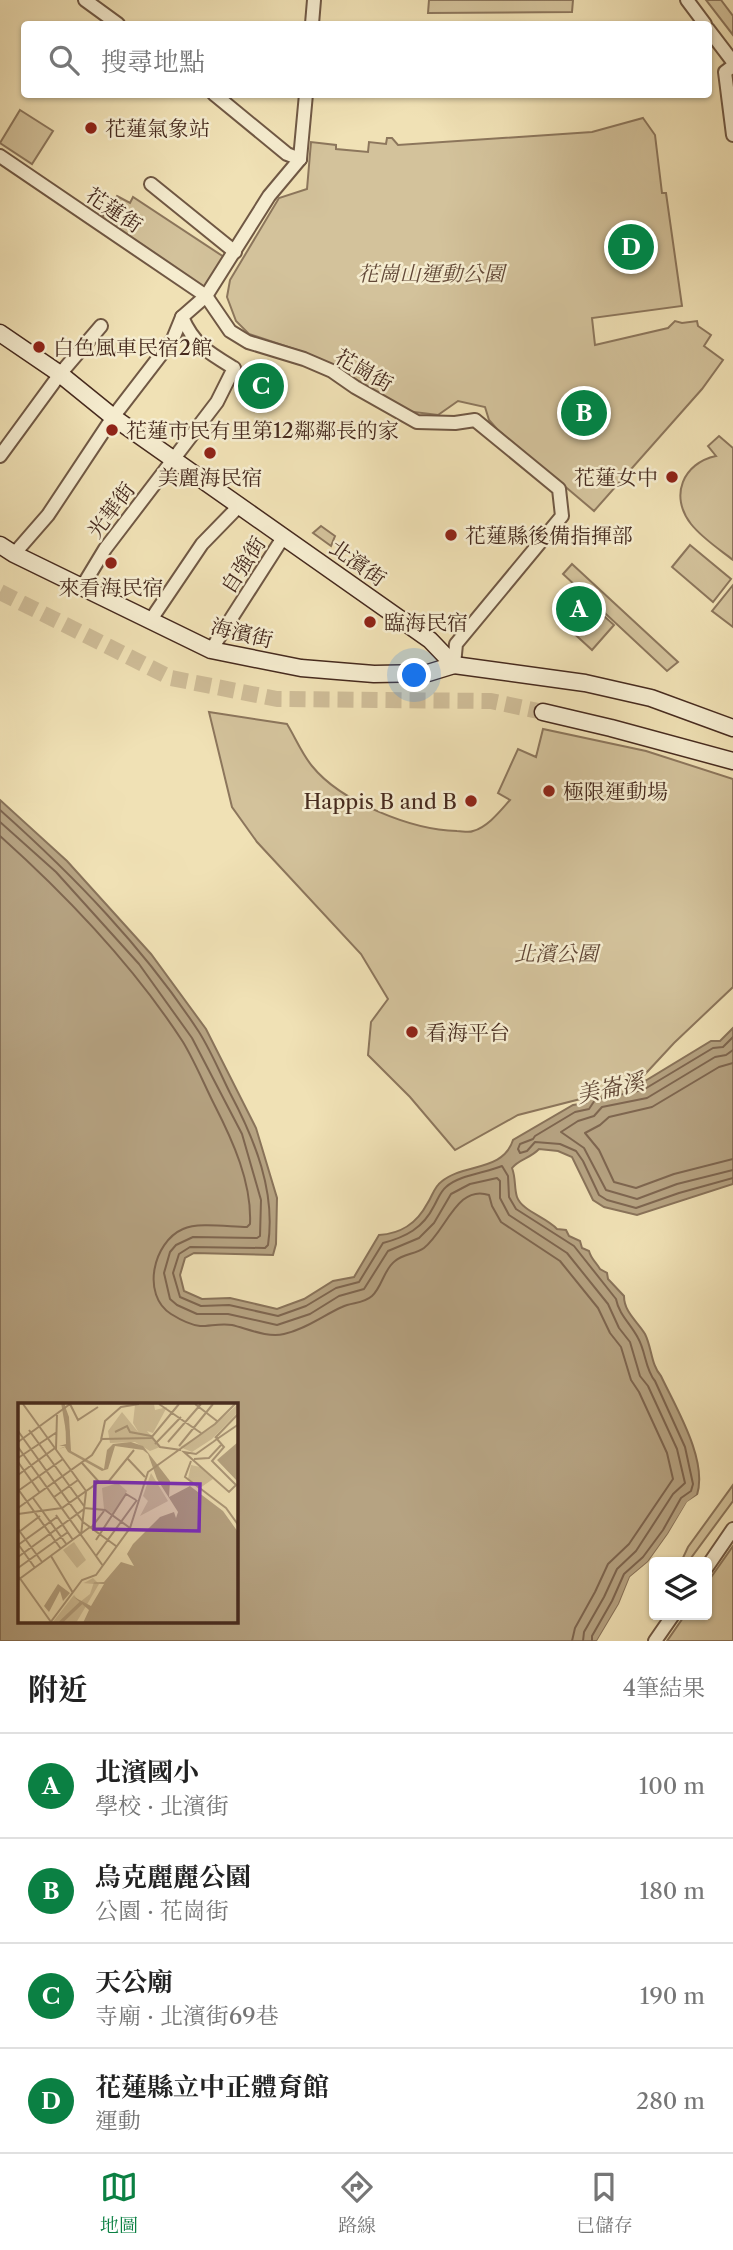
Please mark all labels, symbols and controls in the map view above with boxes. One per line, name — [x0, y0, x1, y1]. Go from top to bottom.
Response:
search box — [21, 21, 712, 98]
icon: search — [45, 41, 83, 79]
text: 搜尋地點 — [101, 46, 205, 78]
place label: 花蓮氣象站 — [105, 116, 210, 141]
marker: 花蓮氣象站 — [83, 120, 99, 136]
street label: 花蓮街 — [81, 182, 147, 238]
pin: D — [608, 221, 654, 273]
park label: 花崗山運動公園 — [358, 261, 507, 286]
place label: 白色風車民宿2館 — [53, 335, 212, 360]
marker: 白色風車民宿2館 — [31, 339, 47, 355]
street label: 花崗街 — [330, 343, 398, 397]
pin: C — [238, 360, 284, 412]
pin: B — [561, 387, 607, 439]
place label: 花蓮市民有里第12鄰鄰長的家 — [126, 418, 399, 443]
marker: 花蓮市民有里第12鄰鄰長的家 — [104, 422, 120, 438]
marker: 美麗海民宿 — [202, 445, 218, 461]
place label: 美麗海民宿 — [158, 465, 263, 490]
place label: 花蓮女中 — [574, 465, 658, 490]
marker: 花蓮女中 — [664, 469, 680, 485]
street label: 光華街 — [82, 477, 140, 543]
place label: 花蓮縣後備指揮部 — [465, 523, 633, 548]
marker: 花蓮縣後備指揮部 — [443, 527, 459, 543]
street label: 自強街 — [215, 532, 271, 598]
street label: 北濱街 — [325, 535, 391, 591]
marker: 來看海民宿 — [103, 555, 119, 571]
place label: 來看海民宿 — [59, 575, 164, 600]
pin: A — [556, 583, 602, 635]
place label: 臨海民宿 — [384, 610, 468, 635]
street label: 海濱街 — [208, 613, 276, 653]
marker: 臨海民宿 — [362, 614, 378, 630]
your location — [397, 658, 431, 692]
place label: 極限運動場 — [563, 779, 668, 804]
marker: 極限運動場 — [541, 783, 557, 799]
place label: Happis B and B — [304, 789, 457, 814]
marker: Happis B and B — [463, 793, 479, 809]
park label: 北濱公園 — [514, 941, 601, 966]
place label: 看海平台 — [426, 1020, 510, 1045]
marker: 看海平台 — [404, 1024, 420, 1040]
water label: 美崙溪 — [573, 1067, 650, 1109]
inset map — [18, 1403, 238, 1624]
map controls — [649, 1557, 712, 1620]
button: layers — [649, 1557, 712, 1620]
text: 附近 — [28, 1671, 88, 1708]
text: 4筆結果 — [623, 1674, 705, 1702]
text: 北濱國小 — [95, 1756, 199, 1788]
text: A — [42, 1772, 60, 1800]
text: 100 m — [639, 1772, 705, 1800]
text: 學校 · 北濱街 — [95, 1792, 229, 1820]
text: 烏克麗麗公園 — [95, 1861, 251, 1893]
text: B — [42, 1877, 60, 1905]
text: 180 m — [640, 1877, 705, 1905]
text: 公園 · 花崗街 — [95, 1897, 229, 1925]
text: 天公廟 — [95, 1966, 173, 1998]
text: C — [42, 1982, 60, 2010]
text: 190 m — [640, 1982, 705, 2010]
text: 寺廟 · 北濱街69巷 — [95, 2002, 279, 2030]
text: 花蓮縣立中正體育館 — [95, 2071, 329, 2103]
text: D — [41, 2087, 61, 2115]
text: 280 m — [636, 2087, 705, 2115]
text: 運動 — [95, 2107, 141, 2135]
tab: 地圖 — [100, 2168, 138, 2237]
tab: 路線 — [338, 2168, 376, 2237]
tab: 已儲存 — [576, 2168, 633, 2237]

